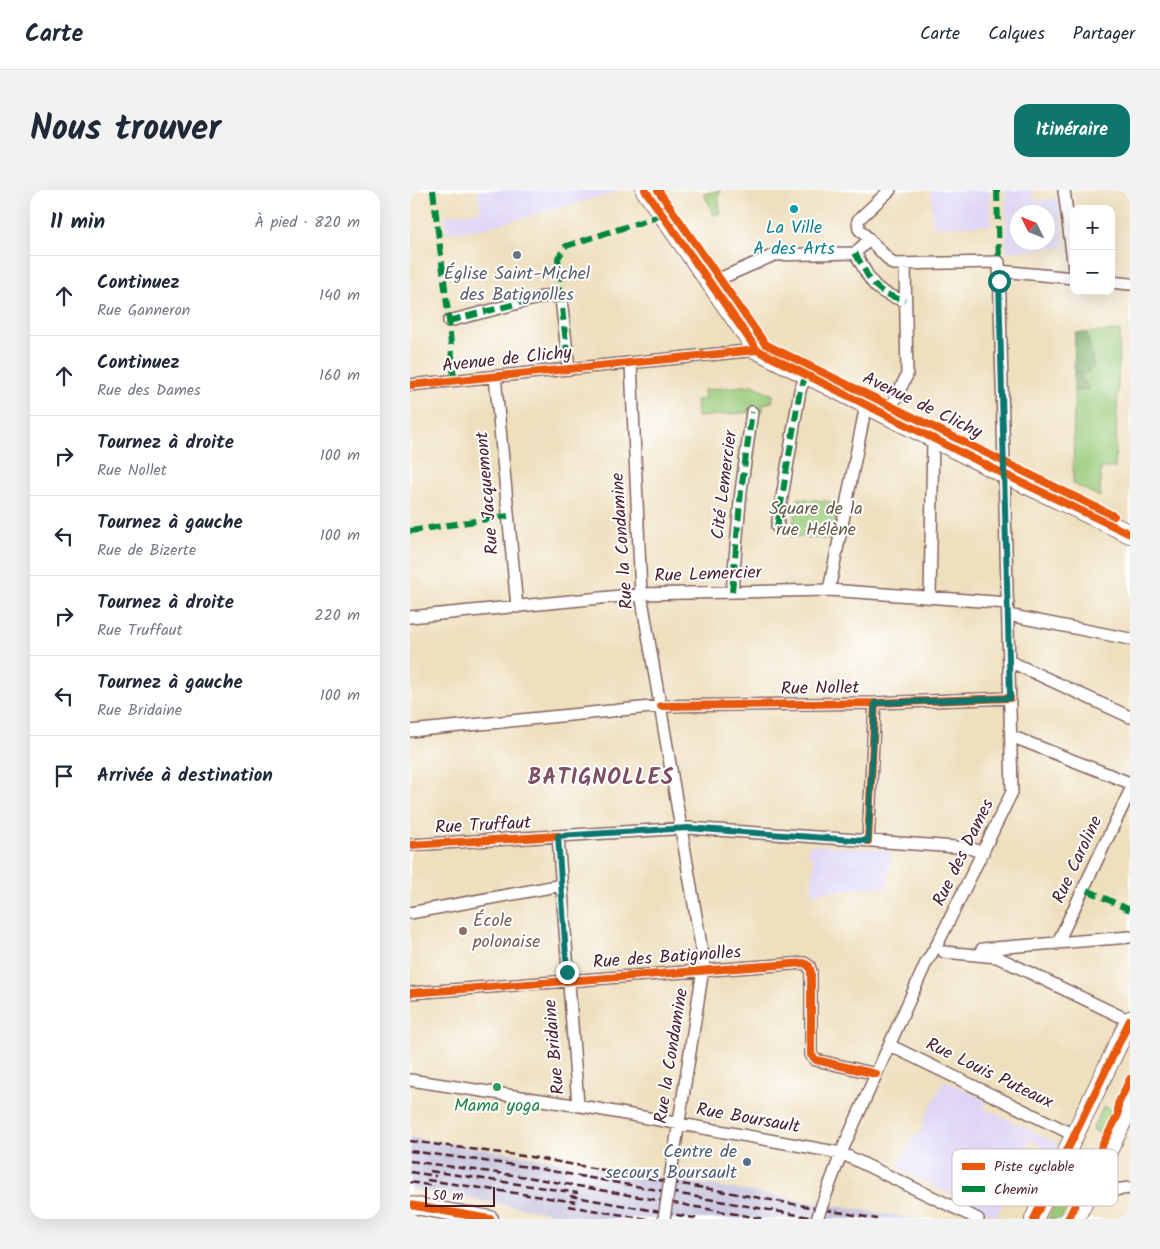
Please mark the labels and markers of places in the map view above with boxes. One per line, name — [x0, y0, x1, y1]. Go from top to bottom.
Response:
marker: La Ville A des Arts — [788, 203, 800, 215]
place label: La Ville A des Arts — [753, 214, 835, 264]
marker: Église Saint-Michel des Batignolles — [511, 249, 523, 261]
place label: Église Saint-Michel des Batignolles — [444, 260, 591, 310]
place label: École polonaise — [472, 907, 540, 957]
marker: École polonaise — [457, 925, 469, 937]
marker: Mama yoga — [491, 1081, 503, 1093]
place label: Mama yoga — [454, 1092, 540, 1121]
place label: Centre de secours Boursault — [605, 1138, 738, 1188]
marker: Centre de secours Boursault — [741, 1156, 753, 1168]

